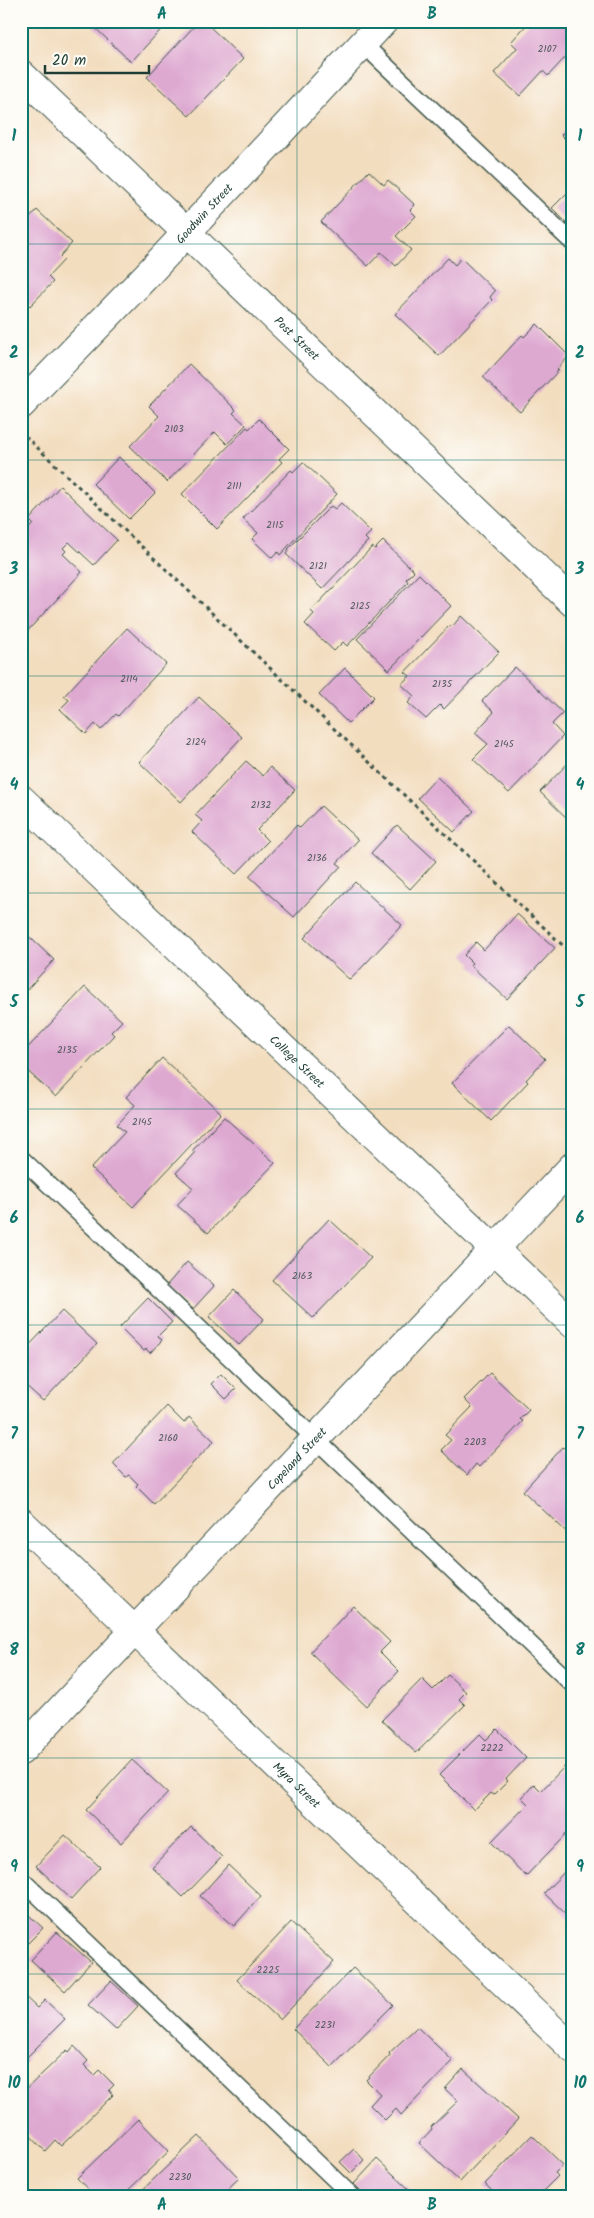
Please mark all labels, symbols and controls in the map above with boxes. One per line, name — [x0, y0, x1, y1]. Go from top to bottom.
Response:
text: A — [157, 2, 167, 27]
text: B — [427, 2, 437, 27]
house number: 2107 — [538, 41, 557, 57]
scale bar — [45, 42, 149, 74]
text: 20 m — [52, 49, 86, 73]
text: 1 — [12, 124, 17, 149]
text: 1 — [578, 124, 583, 149]
street label: Goodwin Street — [171, 179, 238, 249]
street label: Post Street — [269, 312, 324, 366]
text: 2 — [9, 341, 19, 366]
text: 2 — [575, 341, 585, 366]
house number: 2103 — [164, 421, 184, 437]
house number: 2111 — [226, 478, 242, 494]
house number: 2115 — [266, 517, 284, 533]
text: 3 — [9, 557, 19, 582]
text: 3 — [575, 557, 585, 582]
house number: 2121 — [309, 558, 327, 574]
house number: 2125 — [350, 598, 371, 614]
house number: 2114 — [120, 671, 138, 687]
house number: 2135 — [432, 676, 453, 692]
house number: 2124 — [186, 734, 207, 750]
house number: 2145 — [494, 736, 515, 752]
text: 4 — [10, 773, 19, 798]
text: 4 — [576, 773, 585, 798]
house number: 2132 — [251, 797, 271, 813]
house number: 2136 — [307, 850, 327, 866]
text: 5 — [9, 990, 20, 1015]
text: 5 — [575, 990, 586, 1015]
street label: College Street — [265, 1031, 329, 1093]
house number: 2135 — [57, 1042, 78, 1058]
house number: 2145 — [132, 1114, 153, 1130]
text: 6 — [10, 1206, 19, 1231]
text: 6 — [576, 1206, 585, 1231]
house number: 2163 — [292, 1268, 312, 1284]
text: 7 — [10, 1422, 18, 1447]
text: 7 — [576, 1422, 584, 1447]
street label: Copeland Street — [263, 1423, 332, 1495]
house number: 2160 — [158, 1430, 178, 1446]
house number: 2203 — [464, 1434, 486, 1450]
text: 8 — [9, 1638, 19, 1663]
text: 8 — [575, 1638, 585, 1663]
house number: 2222 — [480, 1740, 504, 1756]
street label: Myra Street — [268, 1758, 325, 1813]
text: 9 — [10, 1855, 18, 1880]
text: 9 — [576, 1855, 584, 1880]
house number: 2225 — [257, 1962, 280, 1978]
house number: 2231 — [315, 2017, 335, 2033]
text: 10 — [7, 2071, 21, 2096]
text: 10 — [573, 2071, 587, 2096]
house number: 2230 — [169, 2169, 191, 2185]
text: A — [157, 2193, 167, 2218]
text: B — [427, 2193, 437, 2218]

